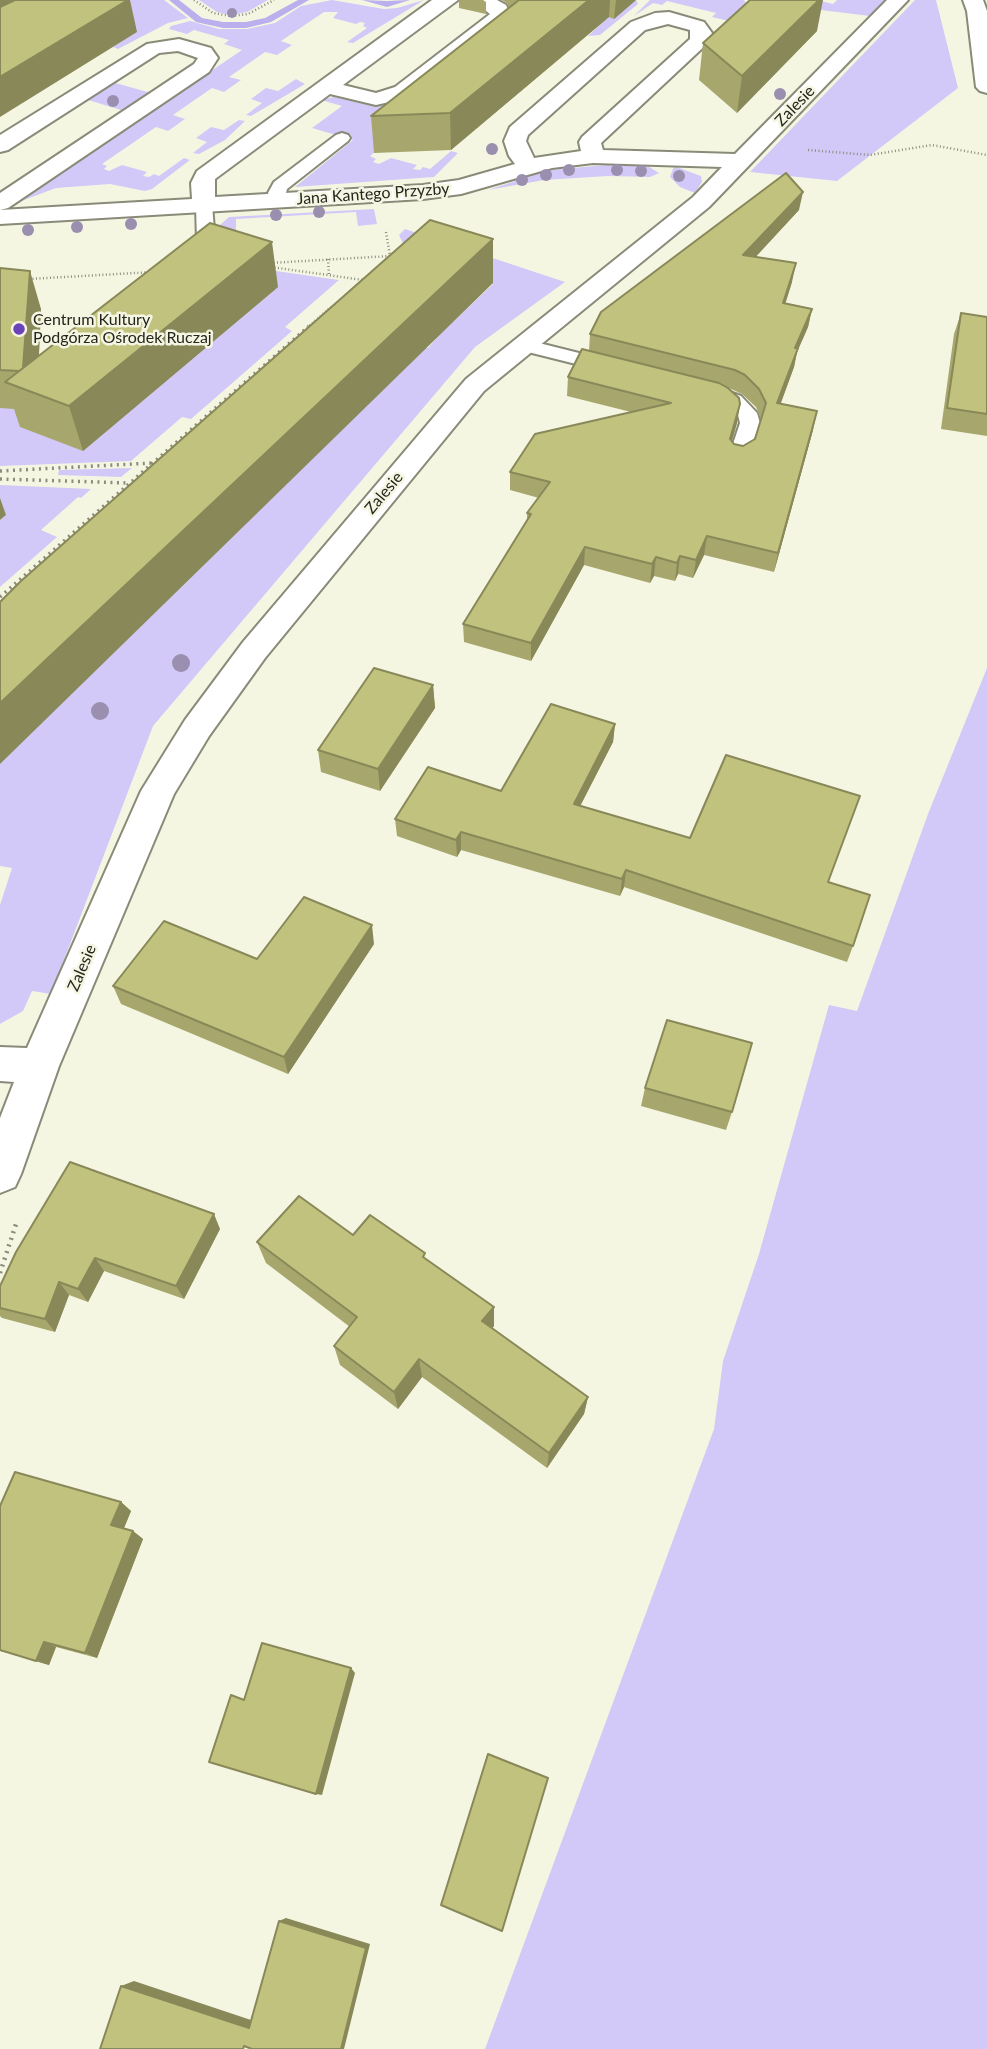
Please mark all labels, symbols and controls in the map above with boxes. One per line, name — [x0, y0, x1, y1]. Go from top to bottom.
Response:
street label: Zalesie — [771, 82, 819, 130]
street label: Jana Kantego Przyzby — [296, 179, 450, 209]
place label: Centrum Kultury Podgórza Ośrodek Ruczaj — [33, 310, 212, 348]
marker: Centrum Kultury Podgórza Ośrodek Ruczaj — [11, 321, 27, 337]
street label: Zalesie — [361, 468, 407, 518]
street label: Zalesie — [64, 942, 100, 994]

